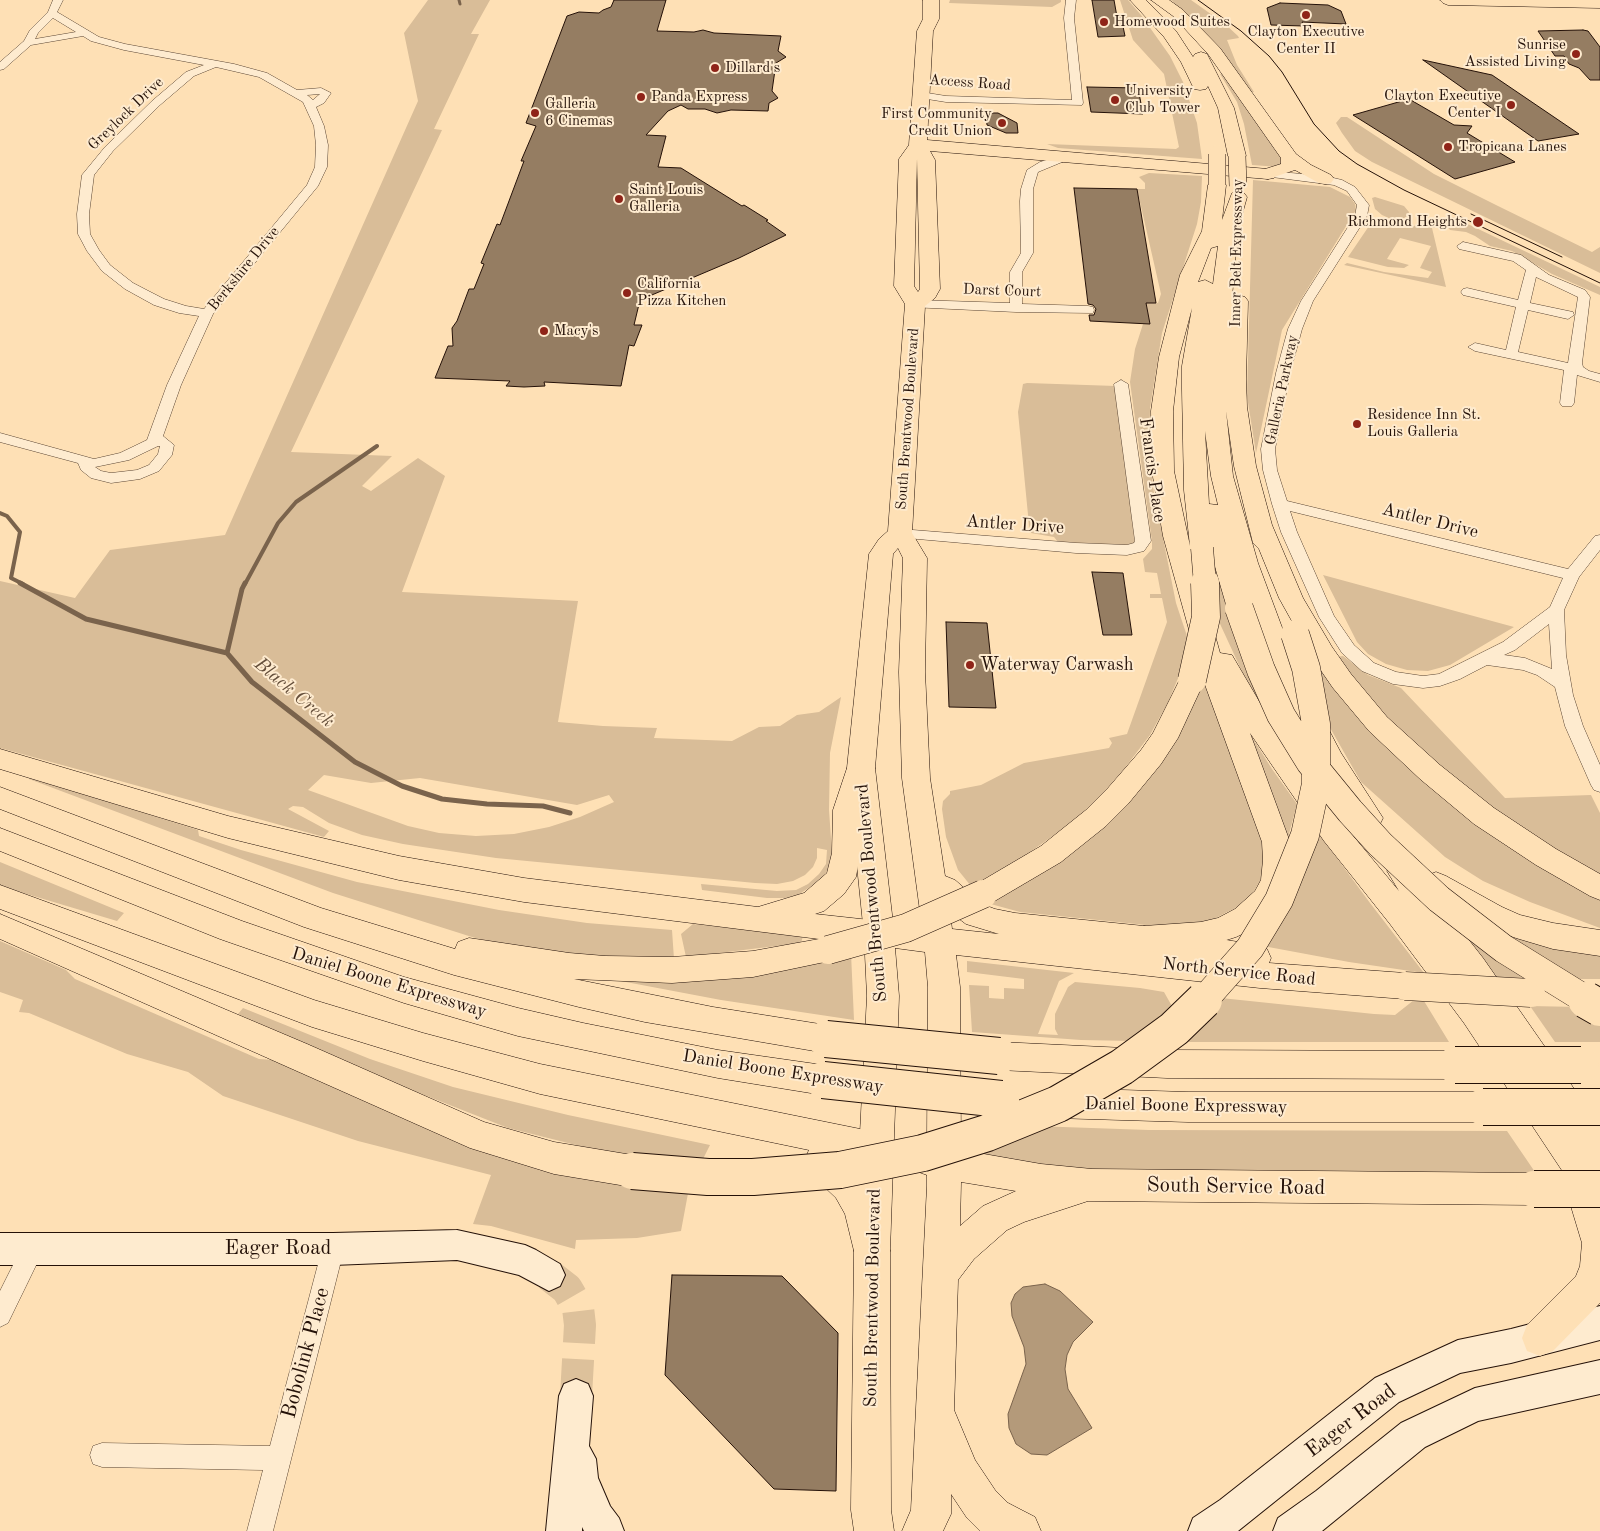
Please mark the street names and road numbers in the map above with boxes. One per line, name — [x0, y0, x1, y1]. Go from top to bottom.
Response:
street label: Access Road — [928, 71, 1012, 95]
street label: Greylock Drive — [85, 74, 167, 154]
street label: Inner Belt Expressway — [1227, 179, 1247, 327]
street label: Berkshire Drive — [205, 223, 283, 315]
street label: Darst Court — [963, 281, 1041, 301]
street label: South Brentwood Boulevard — [893, 327, 923, 511]
street label: Galleria Parkway — [1262, 333, 1302, 447]
street label: Francis Place — [1134, 416, 1170, 524]
street label: Antler Drive — [1380, 499, 1480, 543]
street label: Antler Drive — [965, 511, 1065, 539]
street label: South Brentwood Boulevard — [852, 783, 892, 1003]
street label: Daniel Boone Expressway — [289, 943, 489, 1023]
street label: North Service Road — [1161, 953, 1317, 991]
street label: Daniel Boone Expressway — [681, 1045, 885, 1099]
street label: Daniel Boone Expressway — [1084, 1093, 1288, 1119]
street label: South Service Road — [1146, 1173, 1326, 1201]
street label: South Brentwood Boulevard — [860, 1188, 886, 1408]
street label: Eager Road — [224, 1235, 332, 1261]
street label: Bobolink Place — [276, 1285, 336, 1421]
street label: Eager Road — [1301, 1379, 1401, 1463]

